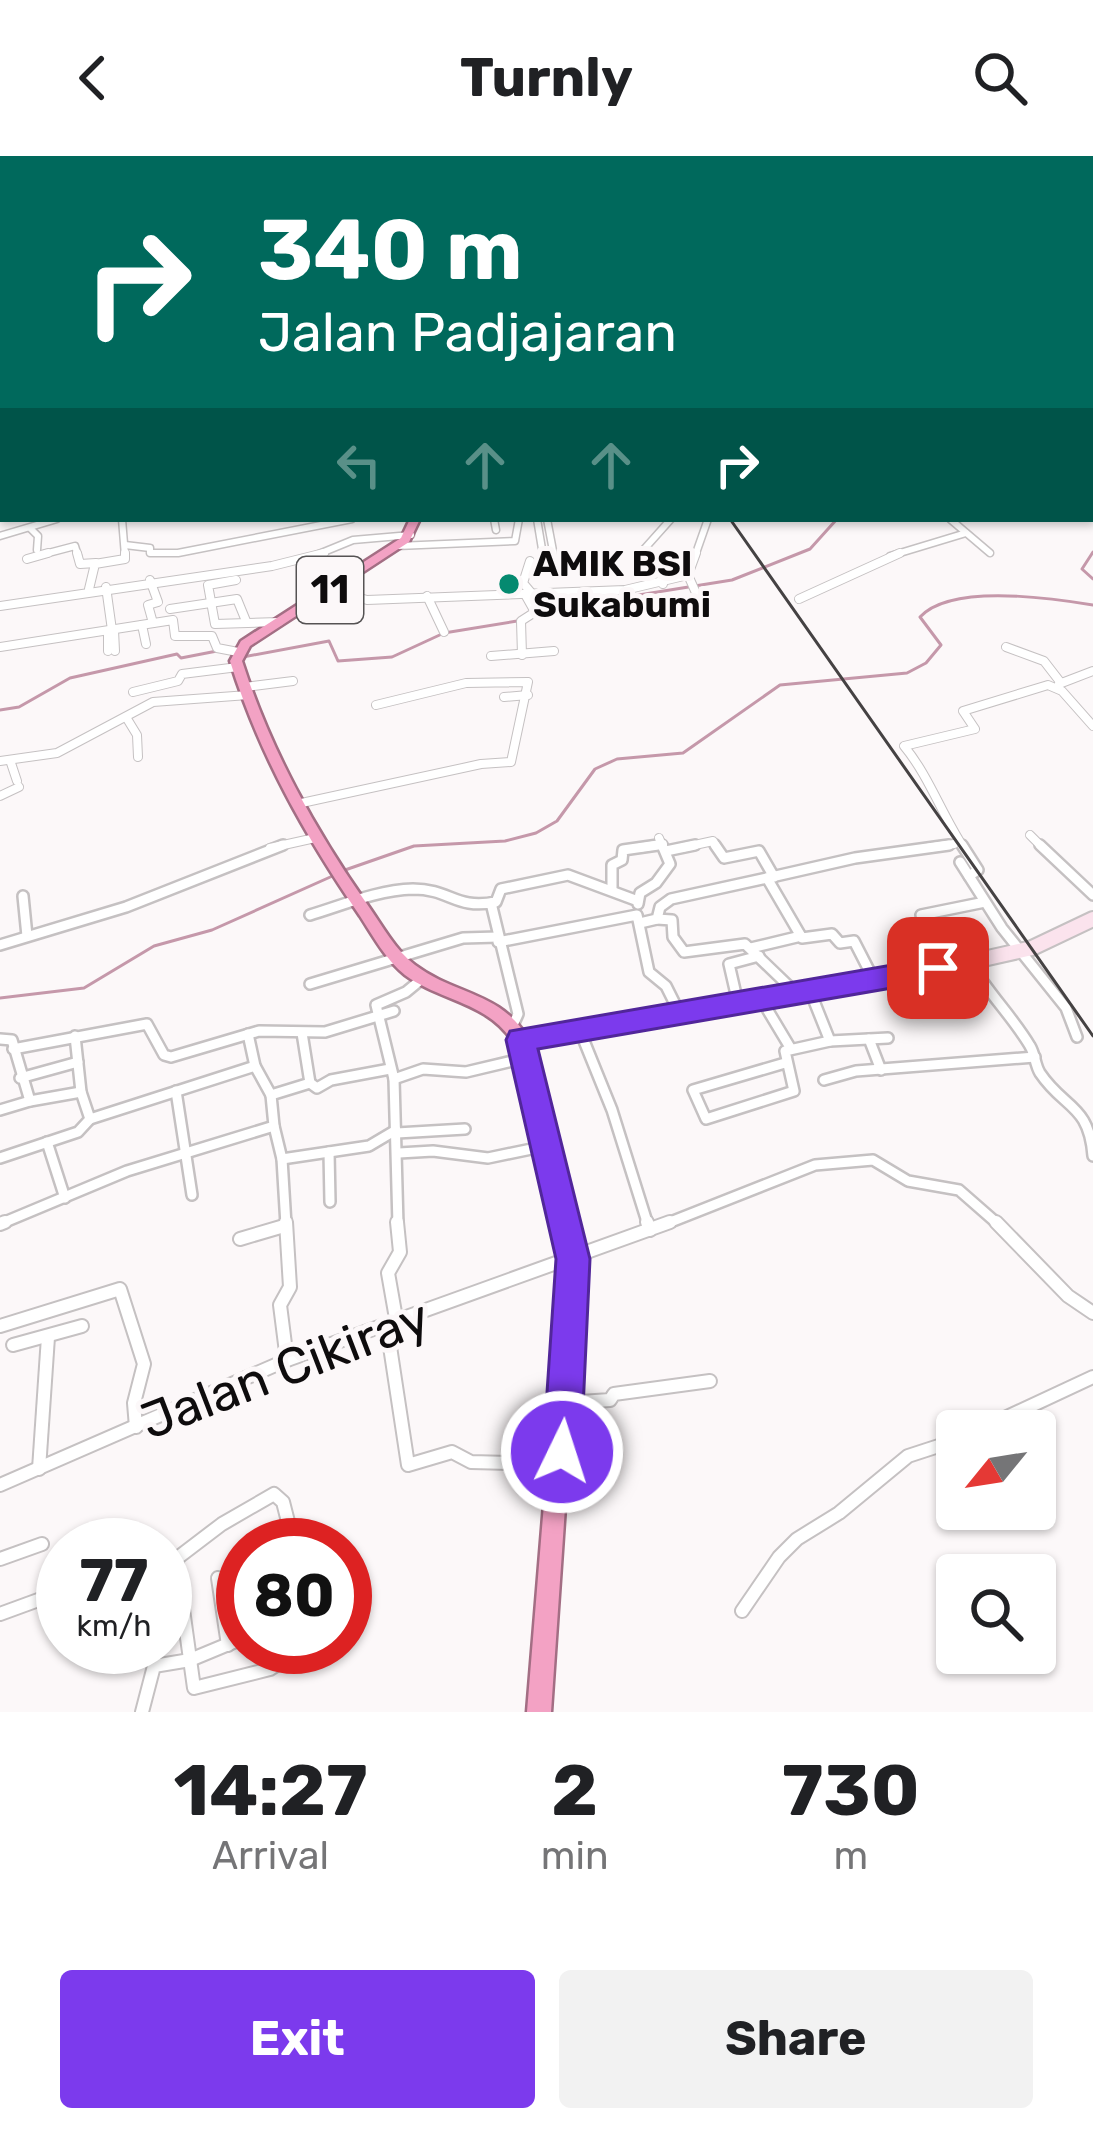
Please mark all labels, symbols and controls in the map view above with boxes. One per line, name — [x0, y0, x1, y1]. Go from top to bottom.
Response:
icon: back — [60, 45, 126, 111]
icon: search — [967, 45, 1033, 111]
text: Turnly — [460, 46, 633, 110]
text: 340 m — [258, 200, 523, 300]
icon: right — [60, 204, 216, 360]
text: Jalan Padjajaran — [258, 301, 677, 365]
icon: left — [326, 432, 392, 498]
icon: ahead — [452, 432, 518, 498]
icon: ahead — [578, 432, 644, 498]
icon: right — [704, 432, 770, 498]
place label: AMIK BSI Sukabumi — [533, 542, 711, 626]
road number: 11 — [297, 557, 363, 623]
marker: AMIK BSI Sukabumi — [496, 571, 522, 597]
pin — [887, 917, 989, 1019]
icon: arrive — [905, 935, 971, 1001]
street label: Jalan Cikiray — [132, 1286, 438, 1452]
position arrow — [499, 1389, 625, 1515]
north arrow — [936, 1410, 1056, 1530]
map controls — [936, 1410, 1056, 1674]
speed limit sign: 80 — [216, 1518, 372, 1674]
text: 77 — [80, 1545, 148, 1616]
button: search — [936, 1554, 1056, 1674]
text: km/h — [77, 1608, 151, 1644]
text: 14:27 — [173, 1748, 367, 1833]
text: 2 — [551, 1748, 598, 1833]
text: 730 — [782, 1748, 920, 1833]
text: Arrival — [212, 1833, 329, 1879]
text: min — [541, 1833, 609, 1879]
text: m — [833, 1833, 868, 1879]
button: Exit — [60, 1970, 535, 2108]
button: Share — [559, 1970, 1033, 2108]

